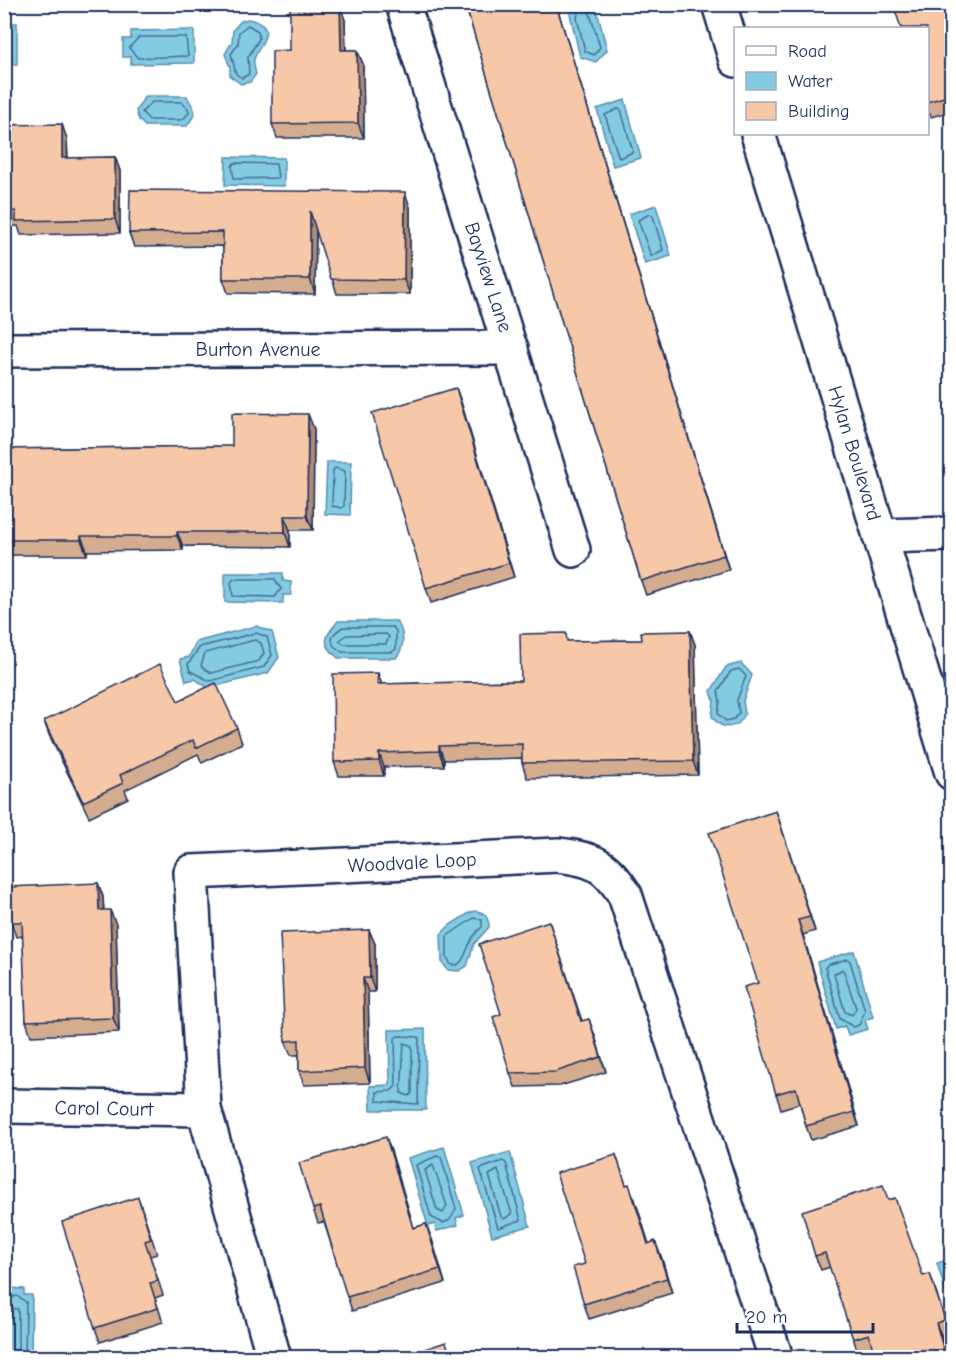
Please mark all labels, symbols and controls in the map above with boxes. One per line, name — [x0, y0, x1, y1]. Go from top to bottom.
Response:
legend — [734, 27, 929, 135]
text: Road — [788, 41, 827, 62]
text: Water — [788, 71, 833, 92]
text: Building — [788, 101, 850, 122]
street label: Bayview Lane — [460, 219, 517, 335]
street label: Burton Avenue — [196, 338, 320, 361]
street label: Hylan Boulevard — [823, 383, 886, 523]
street label: Woodvale Loop — [347, 848, 477, 877]
street label: Carol Court — [55, 1096, 155, 1121]
scale bar — [737, 1296, 874, 1334]
text: 20 m — [746, 1307, 787, 1328]

